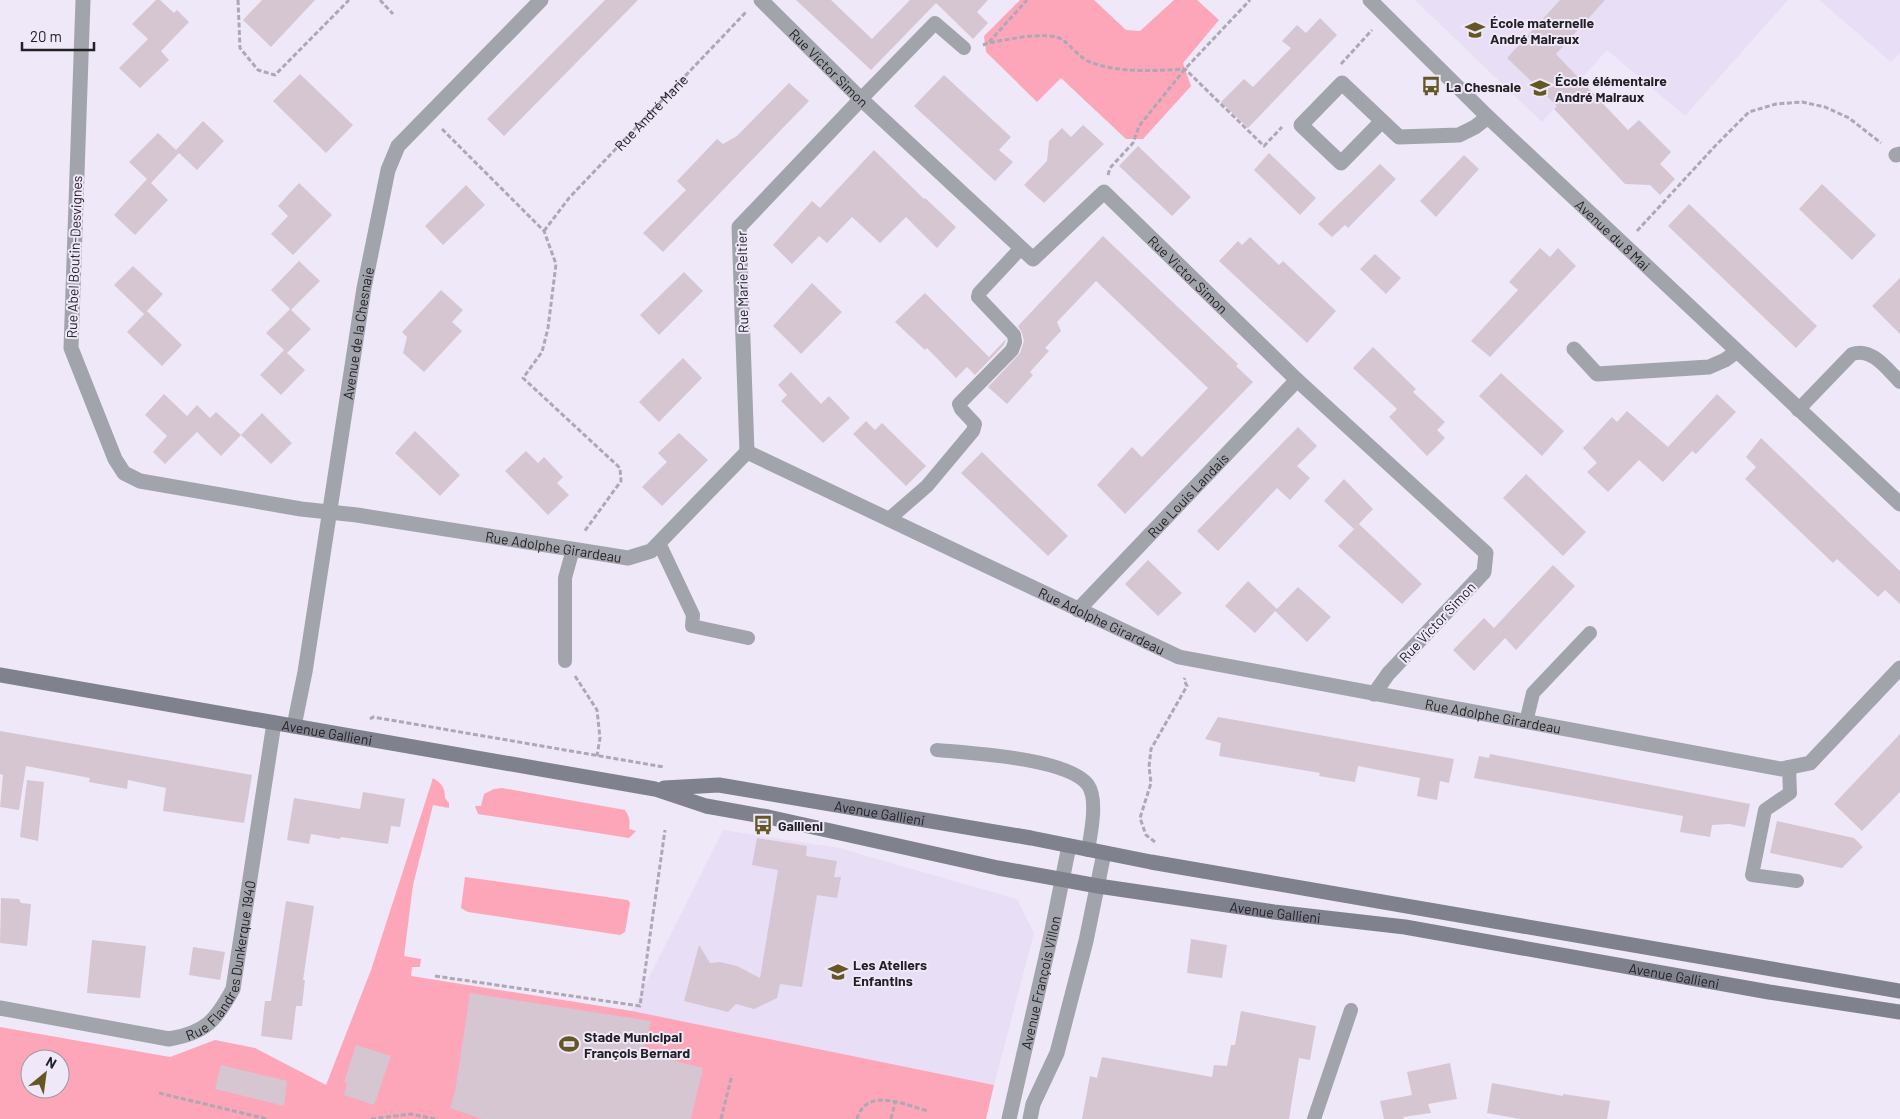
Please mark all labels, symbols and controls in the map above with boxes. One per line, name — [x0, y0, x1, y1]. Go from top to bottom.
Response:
place label: École maternelle André Malraux — [1490, 14, 1595, 47]
school or university icon: École maternelle André Malraux — [1464, 19, 1486, 41]
scale bar — [22, 20, 95, 52]
street label: Rue Victor Simon — [786, 25, 872, 110]
text: 20 m — [30, 27, 62, 45]
street label: Rue André Marie — [611, 71, 691, 154]
place label: École élémentaire André Malraux — [1555, 72, 1667, 105]
bus stop icon: La Chesnaie — [1420, 75, 1442, 97]
school or university icon: École élémentaire André Malraux — [1529, 77, 1551, 99]
place label: La Chesnaie — [1446, 78, 1522, 95]
street label: Rue Abel Boutin-Desvignes — [63, 175, 85, 339]
street label: Avenue du 8 Mai — [1572, 196, 1654, 274]
street label: Rue Marie Peltier — [733, 231, 751, 333]
street label: Rue Victor Simon — [1145, 232, 1232, 317]
street label: Avenue de la Chesnaie — [338, 265, 377, 401]
street label: Rue Louis Landais — [1143, 449, 1232, 541]
street label: Rue Adolphe Girardeau — [484, 527, 623, 565]
street label: Rue Victor Simon — [1395, 578, 1479, 666]
street label: Rue Adolphe Girardeau — [1036, 583, 1168, 658]
street label: Rue Adolphe Girardeau — [1424, 694, 1563, 736]
street label: Avenue Gallieni — [280, 716, 374, 748]
street label: Avenue Gallieni — [833, 796, 926, 828]
bus stop icon: Gallieni — [752, 814, 774, 836]
place label: Gallieni — [778, 817, 823, 834]
street label: Rue Flandres Dunkerque 1940 — [183, 879, 258, 1043]
street label: Avenue Gallieni — [1229, 897, 1322, 926]
street label: Avenue François Villon — [1017, 914, 1063, 1051]
place label: Les Ateliers Enfantins — [853, 956, 927, 989]
street label: Avenue Gallieni — [1628, 959, 1721, 991]
school or university icon: Les Ateliers Enfantins — [827, 961, 849, 983]
place label: Stade Municipal François Bernard — [584, 1028, 690, 1061]
sports icon: Stade Municipal François Bernard — [558, 1033, 580, 1055]
north arrow — [20, 1049, 70, 1099]
text: N — [43, 1053, 60, 1072]

